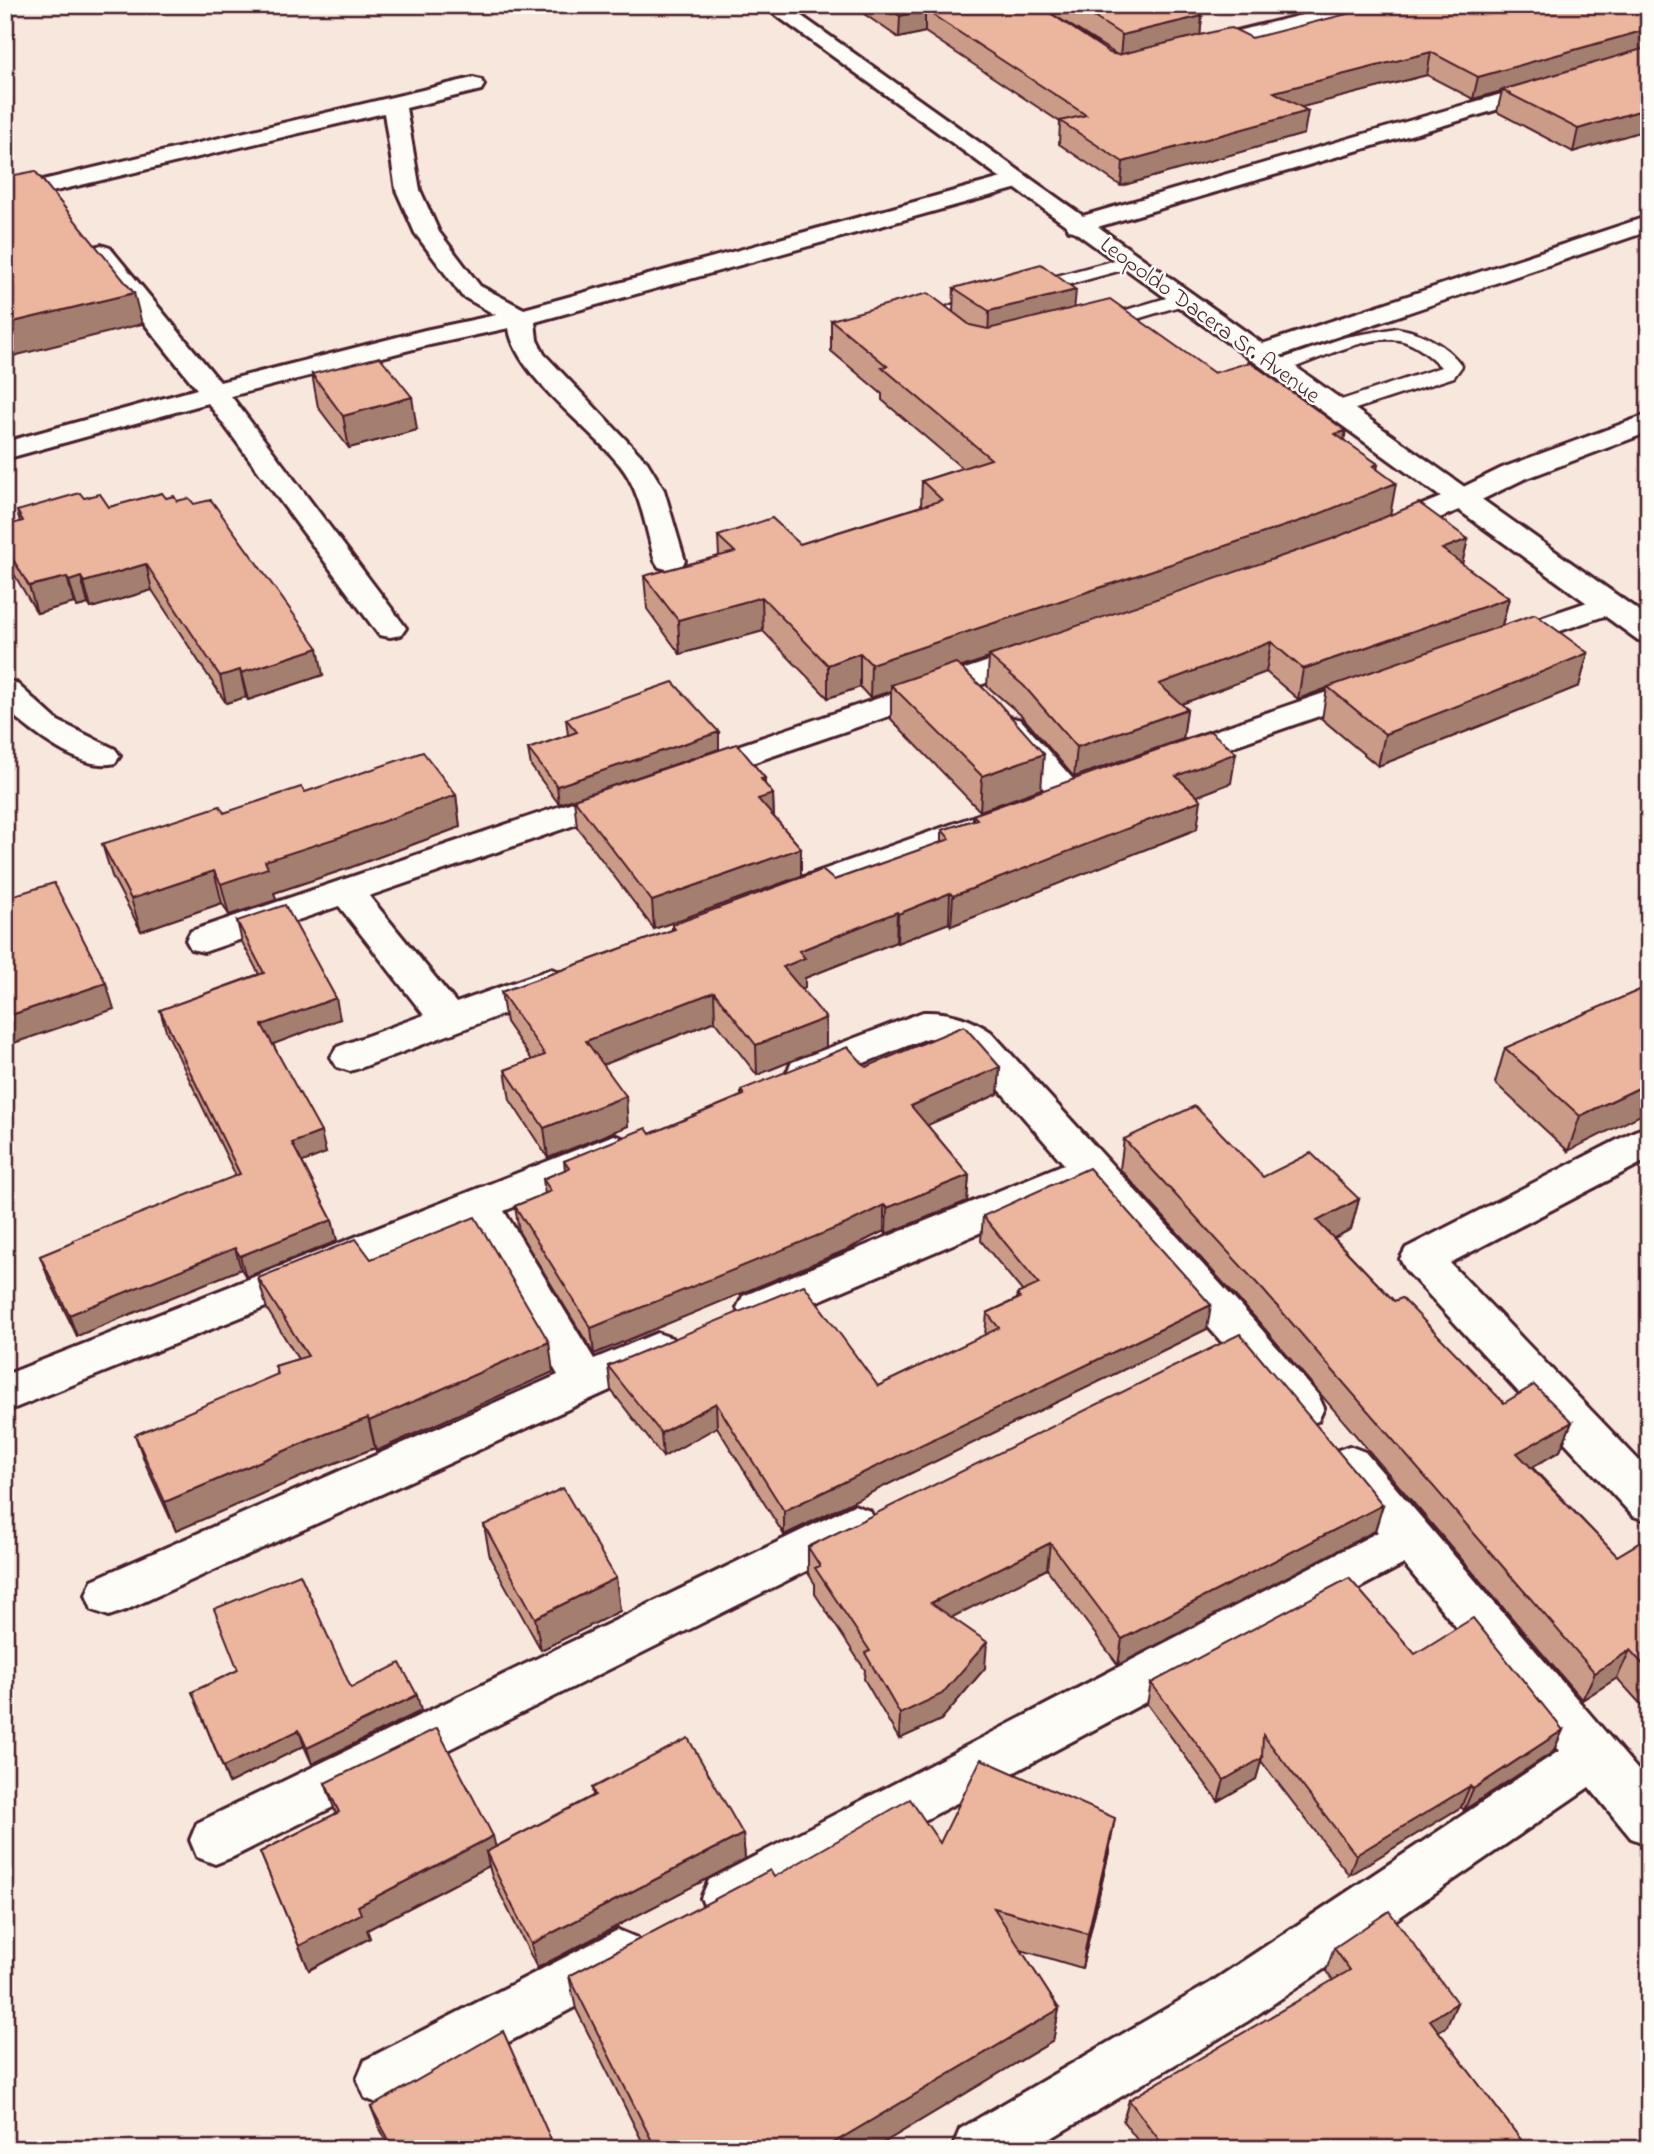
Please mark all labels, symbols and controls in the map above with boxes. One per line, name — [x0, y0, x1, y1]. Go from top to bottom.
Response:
street label: Leopoldo Dacera Sr. Avenue — [1093, 230, 1327, 413]

